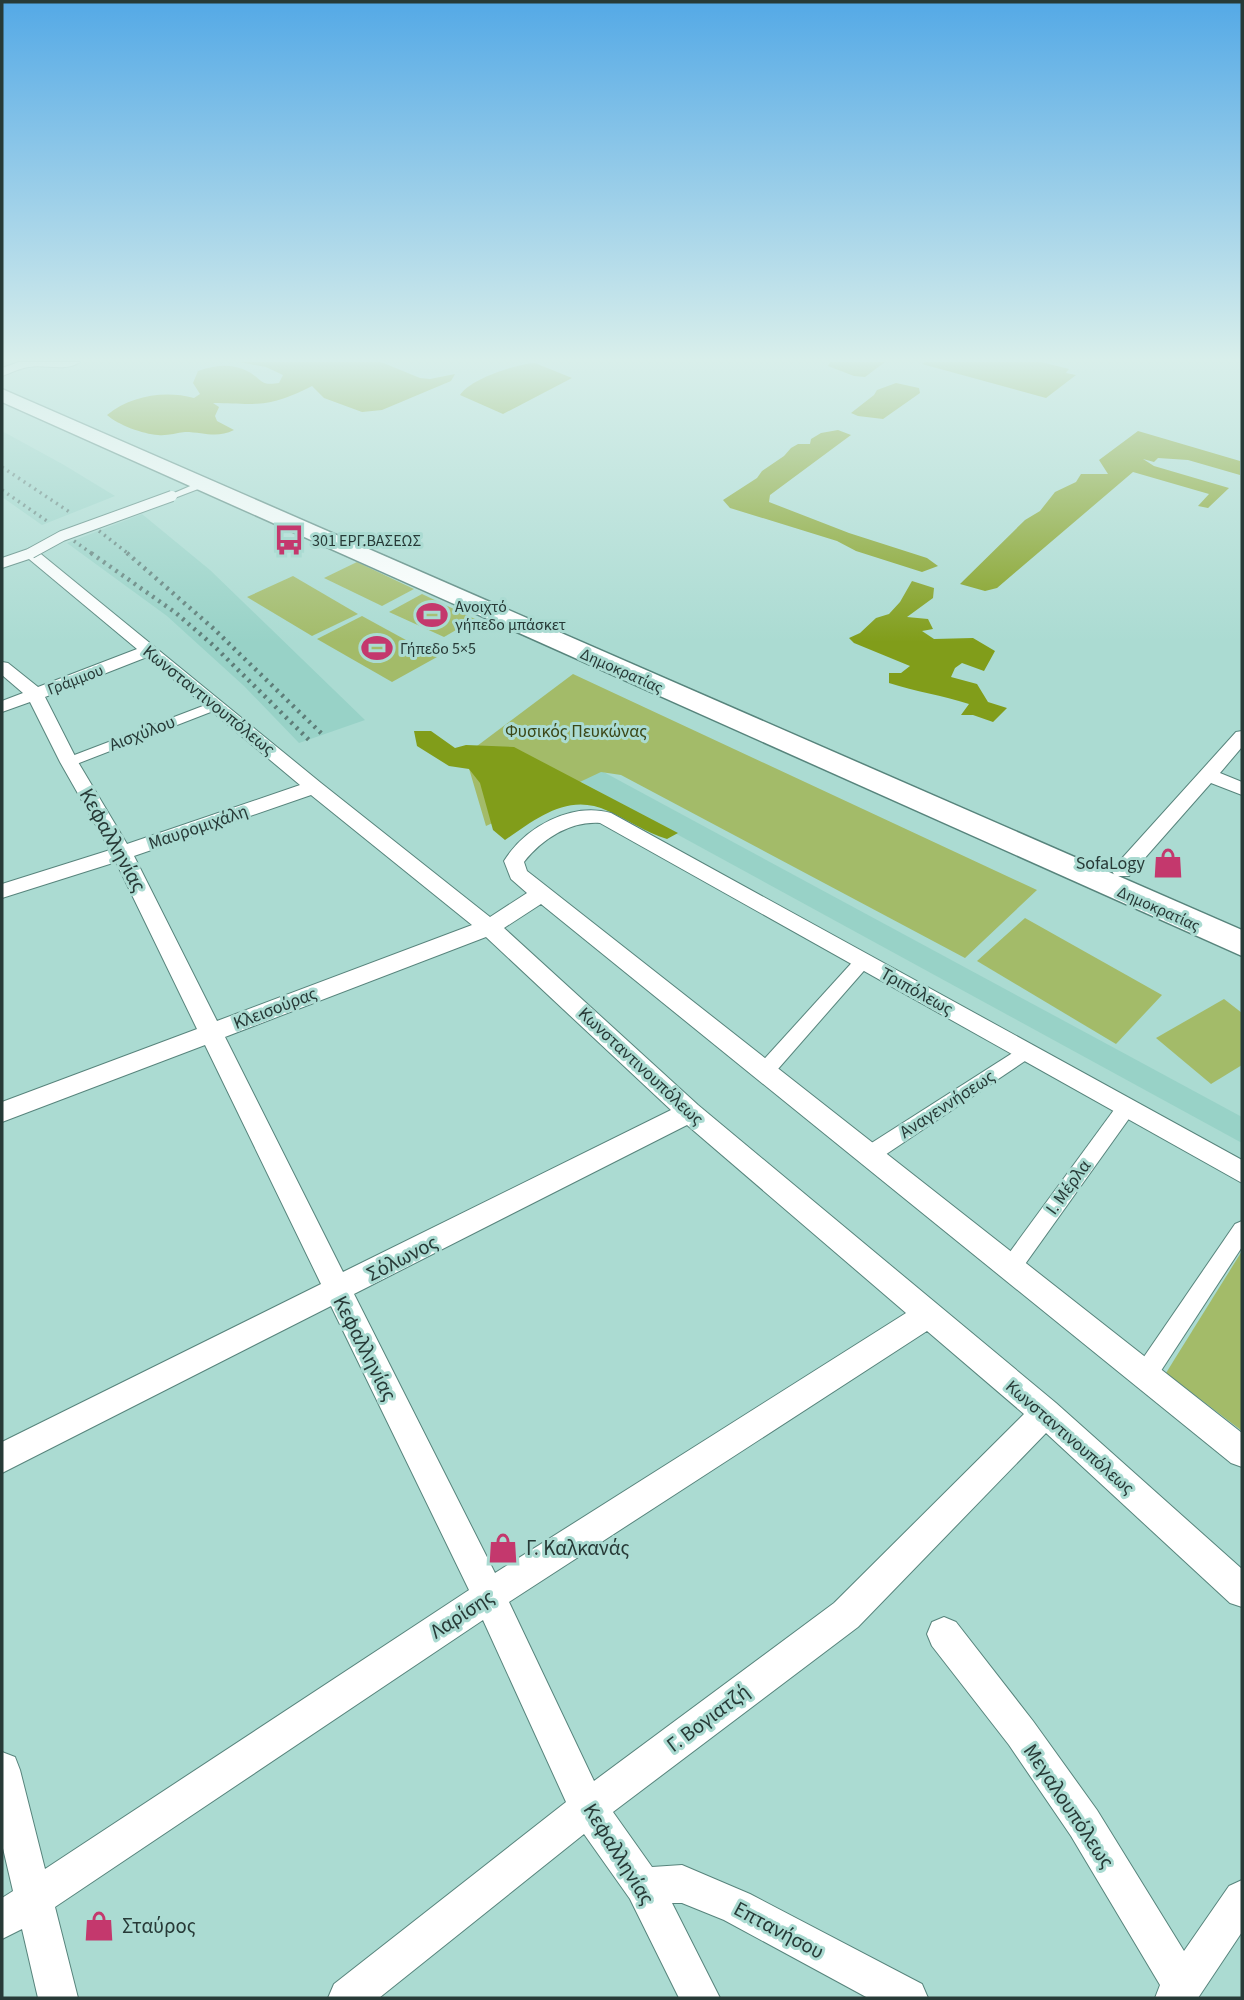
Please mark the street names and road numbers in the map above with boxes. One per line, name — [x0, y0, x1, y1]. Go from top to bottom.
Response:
street label: Κωνσταντινουπόλεως — [137, 639, 280, 762]
street label: Δημοκρατίας — [577, 643, 666, 699]
street label: Γράμμου — [44, 659, 106, 701]
street label: Αισχύλου — [105, 709, 179, 758]
street label: Κεφαλληνίας — [72, 783, 154, 897]
street label: Μαυρομιχάλη — [145, 799, 251, 856]
street label: Δημοκρατίας — [1114, 881, 1203, 937]
street label: Τριπόλεως — [876, 961, 958, 1022]
street label: Κλεισούρας — [230, 981, 321, 1036]
street label: Κωνσταντινουπόλεως — [572, 1001, 709, 1131]
street label: Αναγεννήσεως — [895, 1064, 1000, 1145]
street label: Ι. Μέρλα — [1040, 1155, 1097, 1220]
street label: Σόλωνος — [361, 1227, 443, 1289]
street label: Κεφαλληνίας — [326, 1290, 404, 1406]
street label: Κωνσταντινουπόλεως — [1000, 1374, 1140, 1501]
street label: Λαρίσης — [424, 1582, 500, 1646]
street label: Γ. Βογιατζή — [660, 1677, 756, 1759]
street label: Μεγαλουπόλεως — [1016, 1738, 1122, 1874]
street label: Κεφαλληνίας — [576, 1797, 662, 1911]
street label: Επτανήσου — [729, 1894, 829, 1966]

